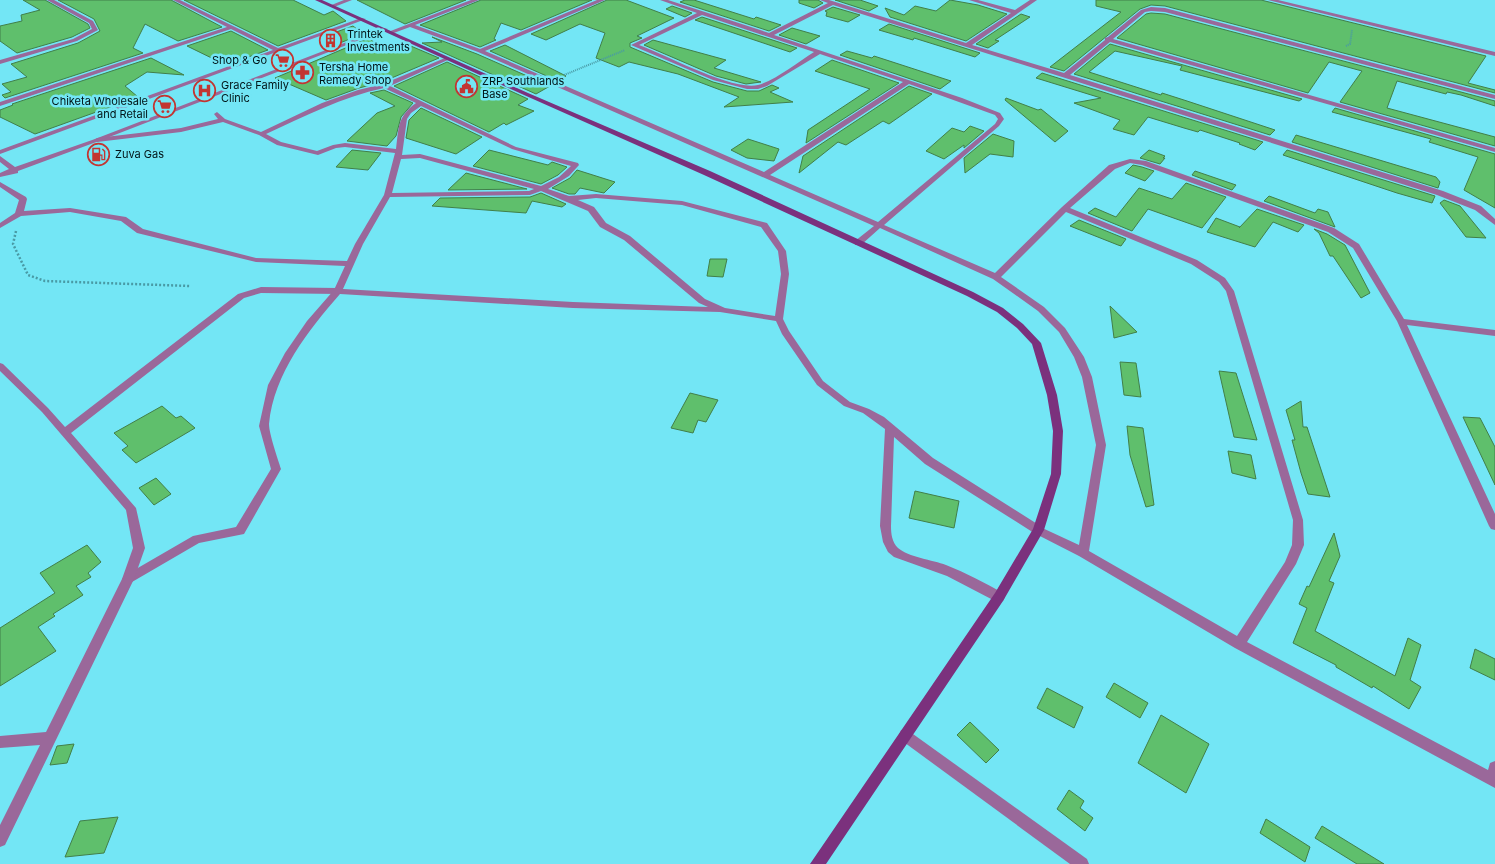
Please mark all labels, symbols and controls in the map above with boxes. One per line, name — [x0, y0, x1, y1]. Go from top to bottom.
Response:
place label: Trintek Investments — [347, 27, 410, 54]
building icon: Trintek Investments — [319, 28, 343, 52]
supermarket icon: Shop & Go — [271, 48, 295, 72]
place label: Shop & Go — [212, 53, 267, 67]
place label: Tersha Home Remedy Shop — [319, 60, 392, 87]
pharmacy icon: Tersha Home Remedy Shop — [291, 61, 315, 85]
place label: ZRP Southlands Base — [482, 74, 564, 101]
public building icon: ZRP Southlands Base — [454, 75, 478, 99]
place label: Grace Family Clinic — [221, 78, 289, 105]
hospital icon: Grace Family Clinic — [193, 79, 217, 103]
place label: Chiketa Wholesale and Retail — [52, 94, 148, 121]
supermarket icon: Chiketa Wholesale and Retail — [152, 95, 176, 119]
fuel station icon: Zuva Gas — [87, 142, 111, 166]
place label: Zuva Gas — [115, 147, 164, 161]

